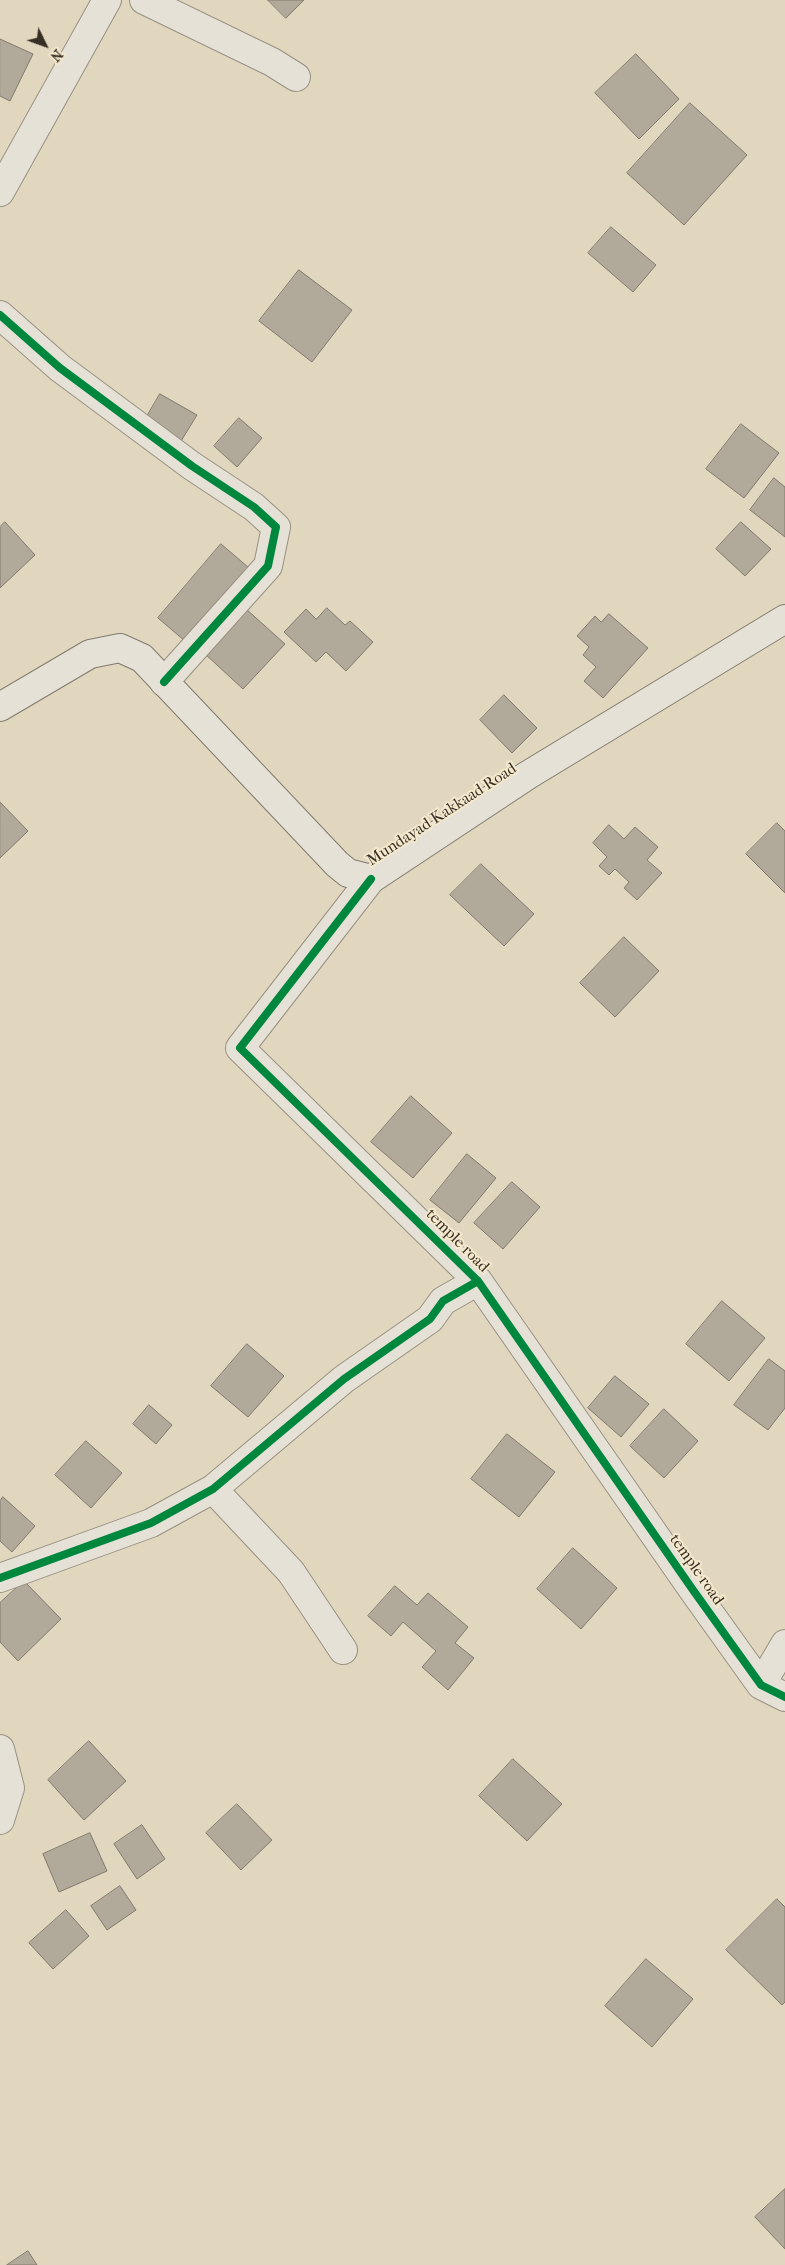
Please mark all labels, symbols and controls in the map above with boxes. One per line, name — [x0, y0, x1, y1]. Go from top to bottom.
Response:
north arrow — [20, 20, 70, 70]
text: N — [47, 46, 66, 65]
street label: Mundayad Kakkaad Road — [364, 759, 520, 871]
street label: temple road — [421, 1205, 493, 1277]
street label: temple road — [665, 1531, 727, 1609]

